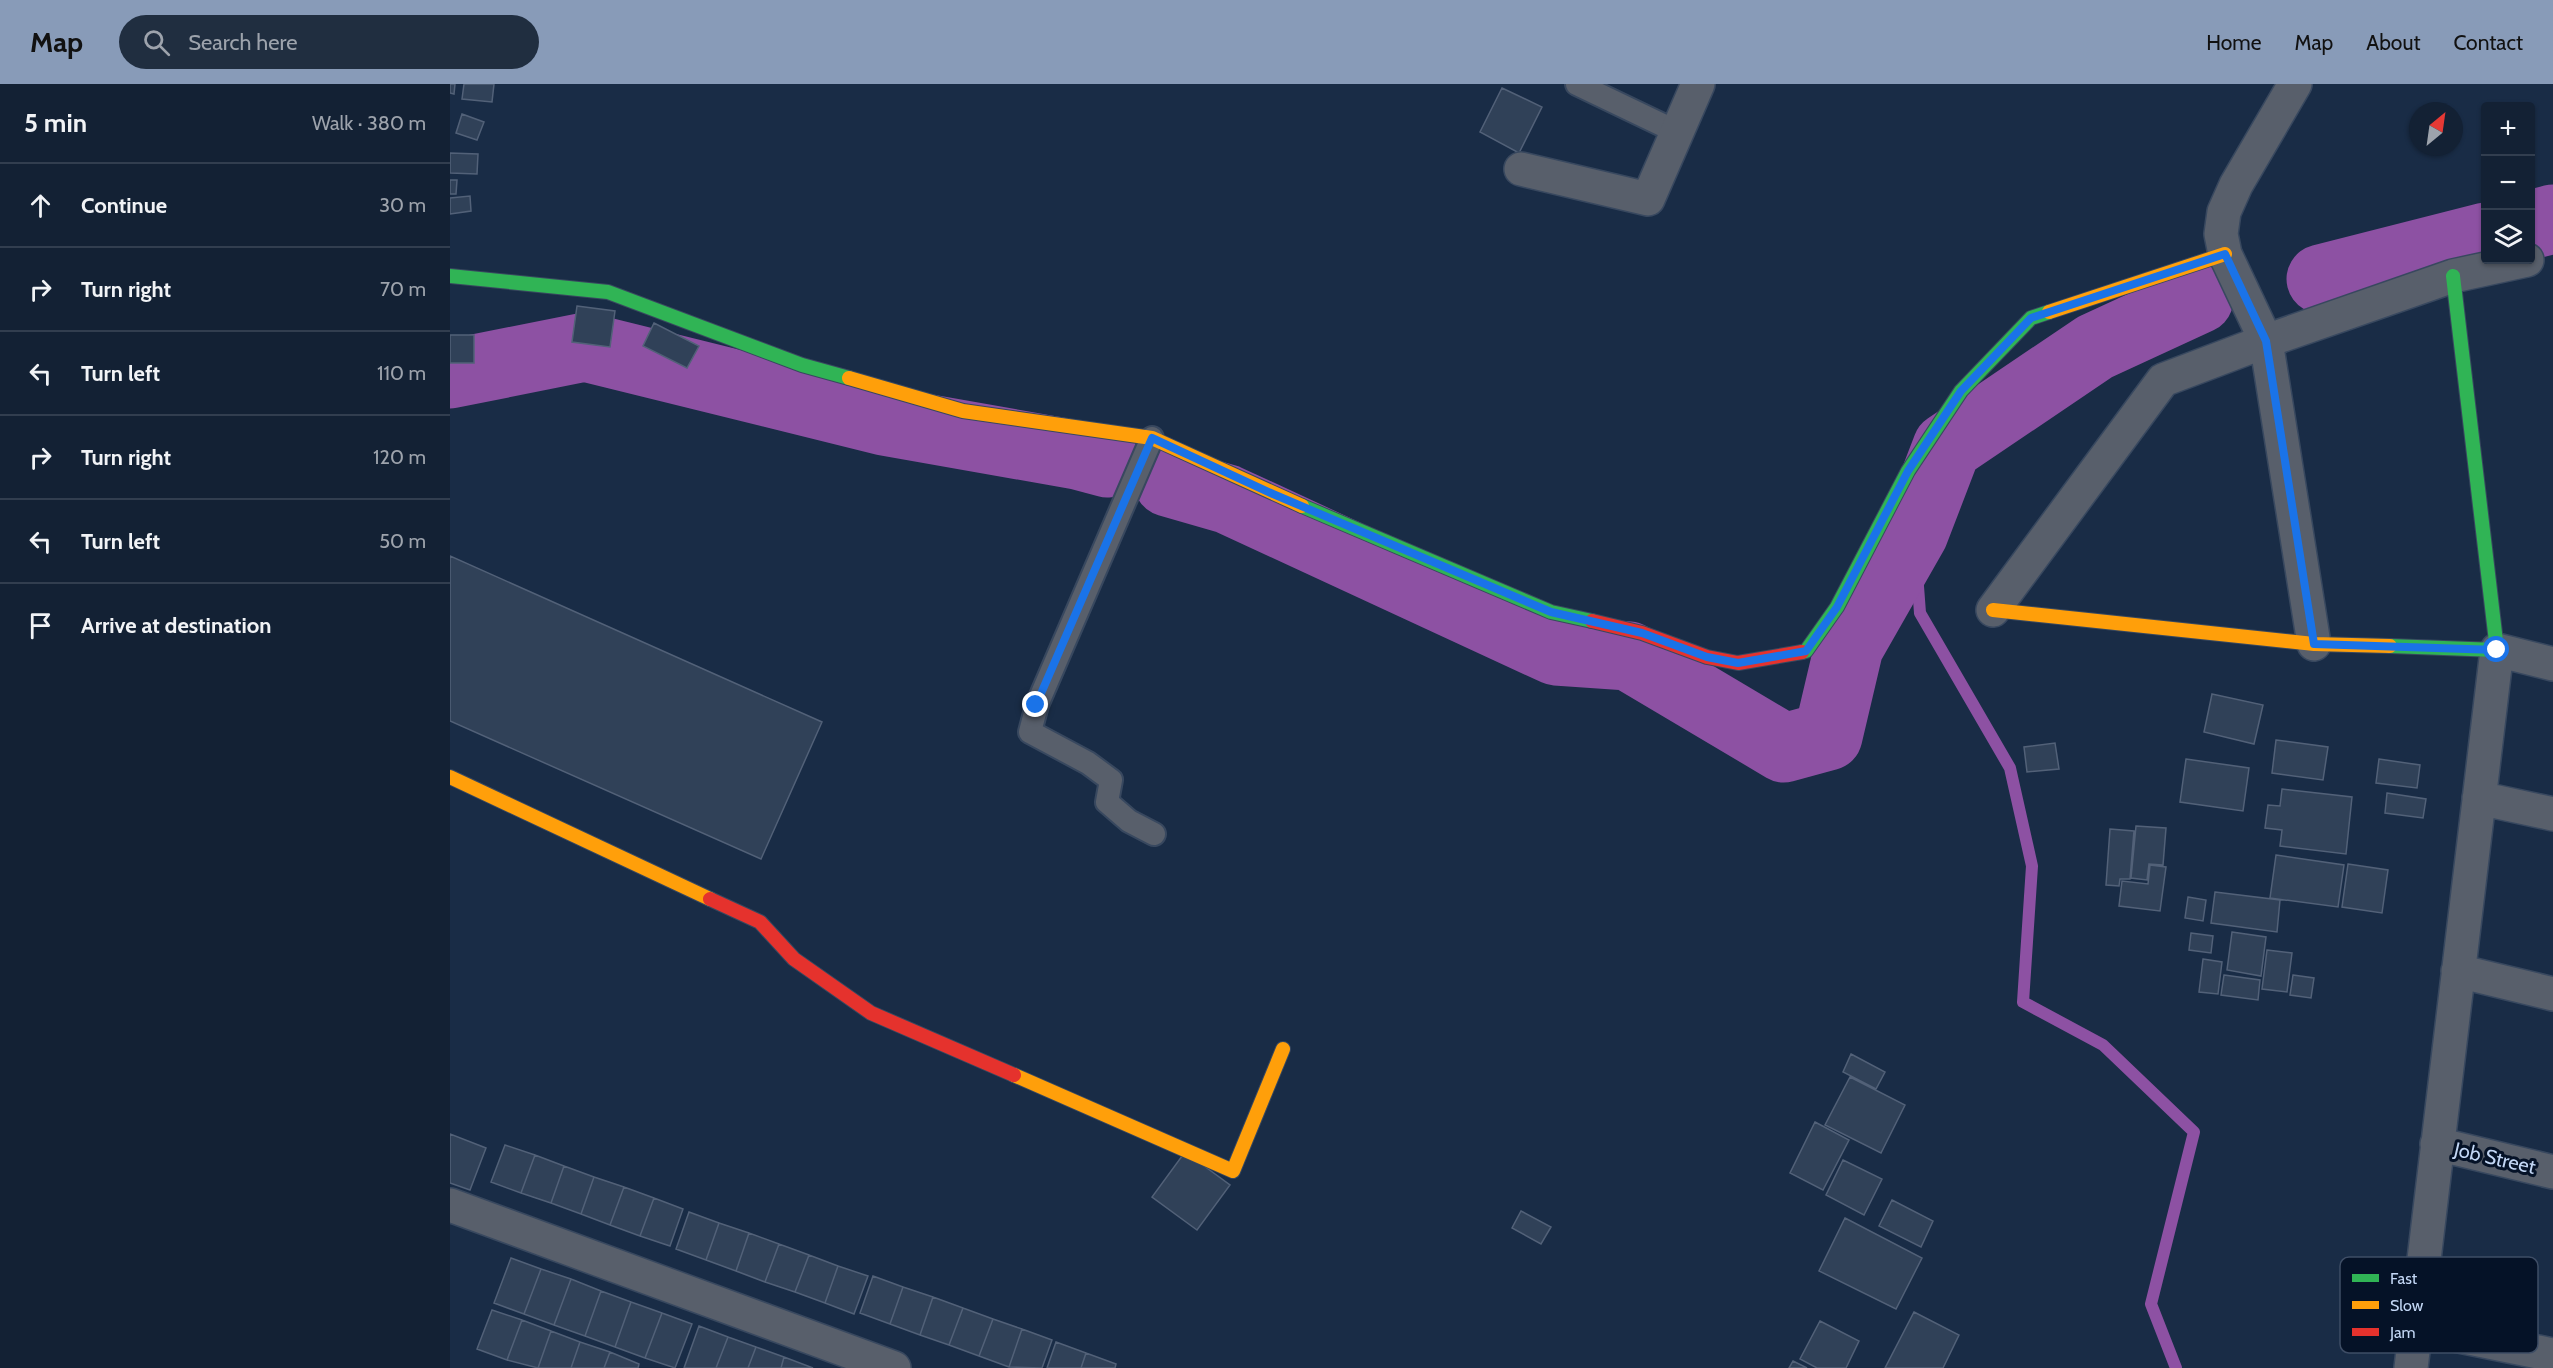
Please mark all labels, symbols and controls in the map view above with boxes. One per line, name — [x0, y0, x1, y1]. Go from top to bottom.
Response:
search box — [119, 15, 539, 69]
text: Map — [30, 25, 83, 59]
icon: search — [140, 26, 173, 59]
text: Search here — [188, 29, 297, 56]
text: Home — [2206, 30, 2262, 55]
text: Map — [2295, 30, 2333, 55]
text: About — [2366, 30, 2420, 55]
text: Contact — [2453, 30, 2523, 55]
north arrow — [2409, 102, 2463, 156]
map controls — [2481, 102, 2535, 264]
button: + — [2481, 102, 2535, 156]
text: 5 min — [24, 107, 87, 139]
text: Walk · 380 m — [312, 111, 426, 135]
button: − — [2481, 156, 2535, 210]
icon: ahead — [24, 189, 57, 222]
text: Continue — [81, 192, 167, 219]
text: 30 m — [379, 193, 426, 217]
button: layers — [2481, 210, 2535, 264]
icon: right — [24, 273, 57, 306]
text: Turn right — [81, 276, 171, 303]
text: 70 m — [380, 277, 426, 301]
icon: left — [24, 357, 57, 390]
text: Turn left — [81, 360, 160, 387]
text: 110 m — [377, 361, 426, 385]
icon: right — [24, 441, 57, 474]
text: Turn right — [81, 444, 171, 471]
text: 120 m — [373, 445, 426, 469]
icon: left — [24, 525, 57, 558]
text: Turn left — [81, 528, 160, 555]
text: 50 m — [379, 529, 426, 553]
icon: arrive — [24, 609, 57, 642]
text: Arrive at destination — [81, 612, 271, 639]
route start — [2483, 636, 2509, 662]
route end — [1022, 691, 1048, 717]
street label: Job Street — [2451, 1137, 2538, 1179]
legend — [2340, 1257, 2538, 1353]
text: Fast — [2390, 1269, 2418, 1288]
text: Slow — [2390, 1296, 2424, 1315]
text: Jam — [2389, 1323, 2416, 1342]

